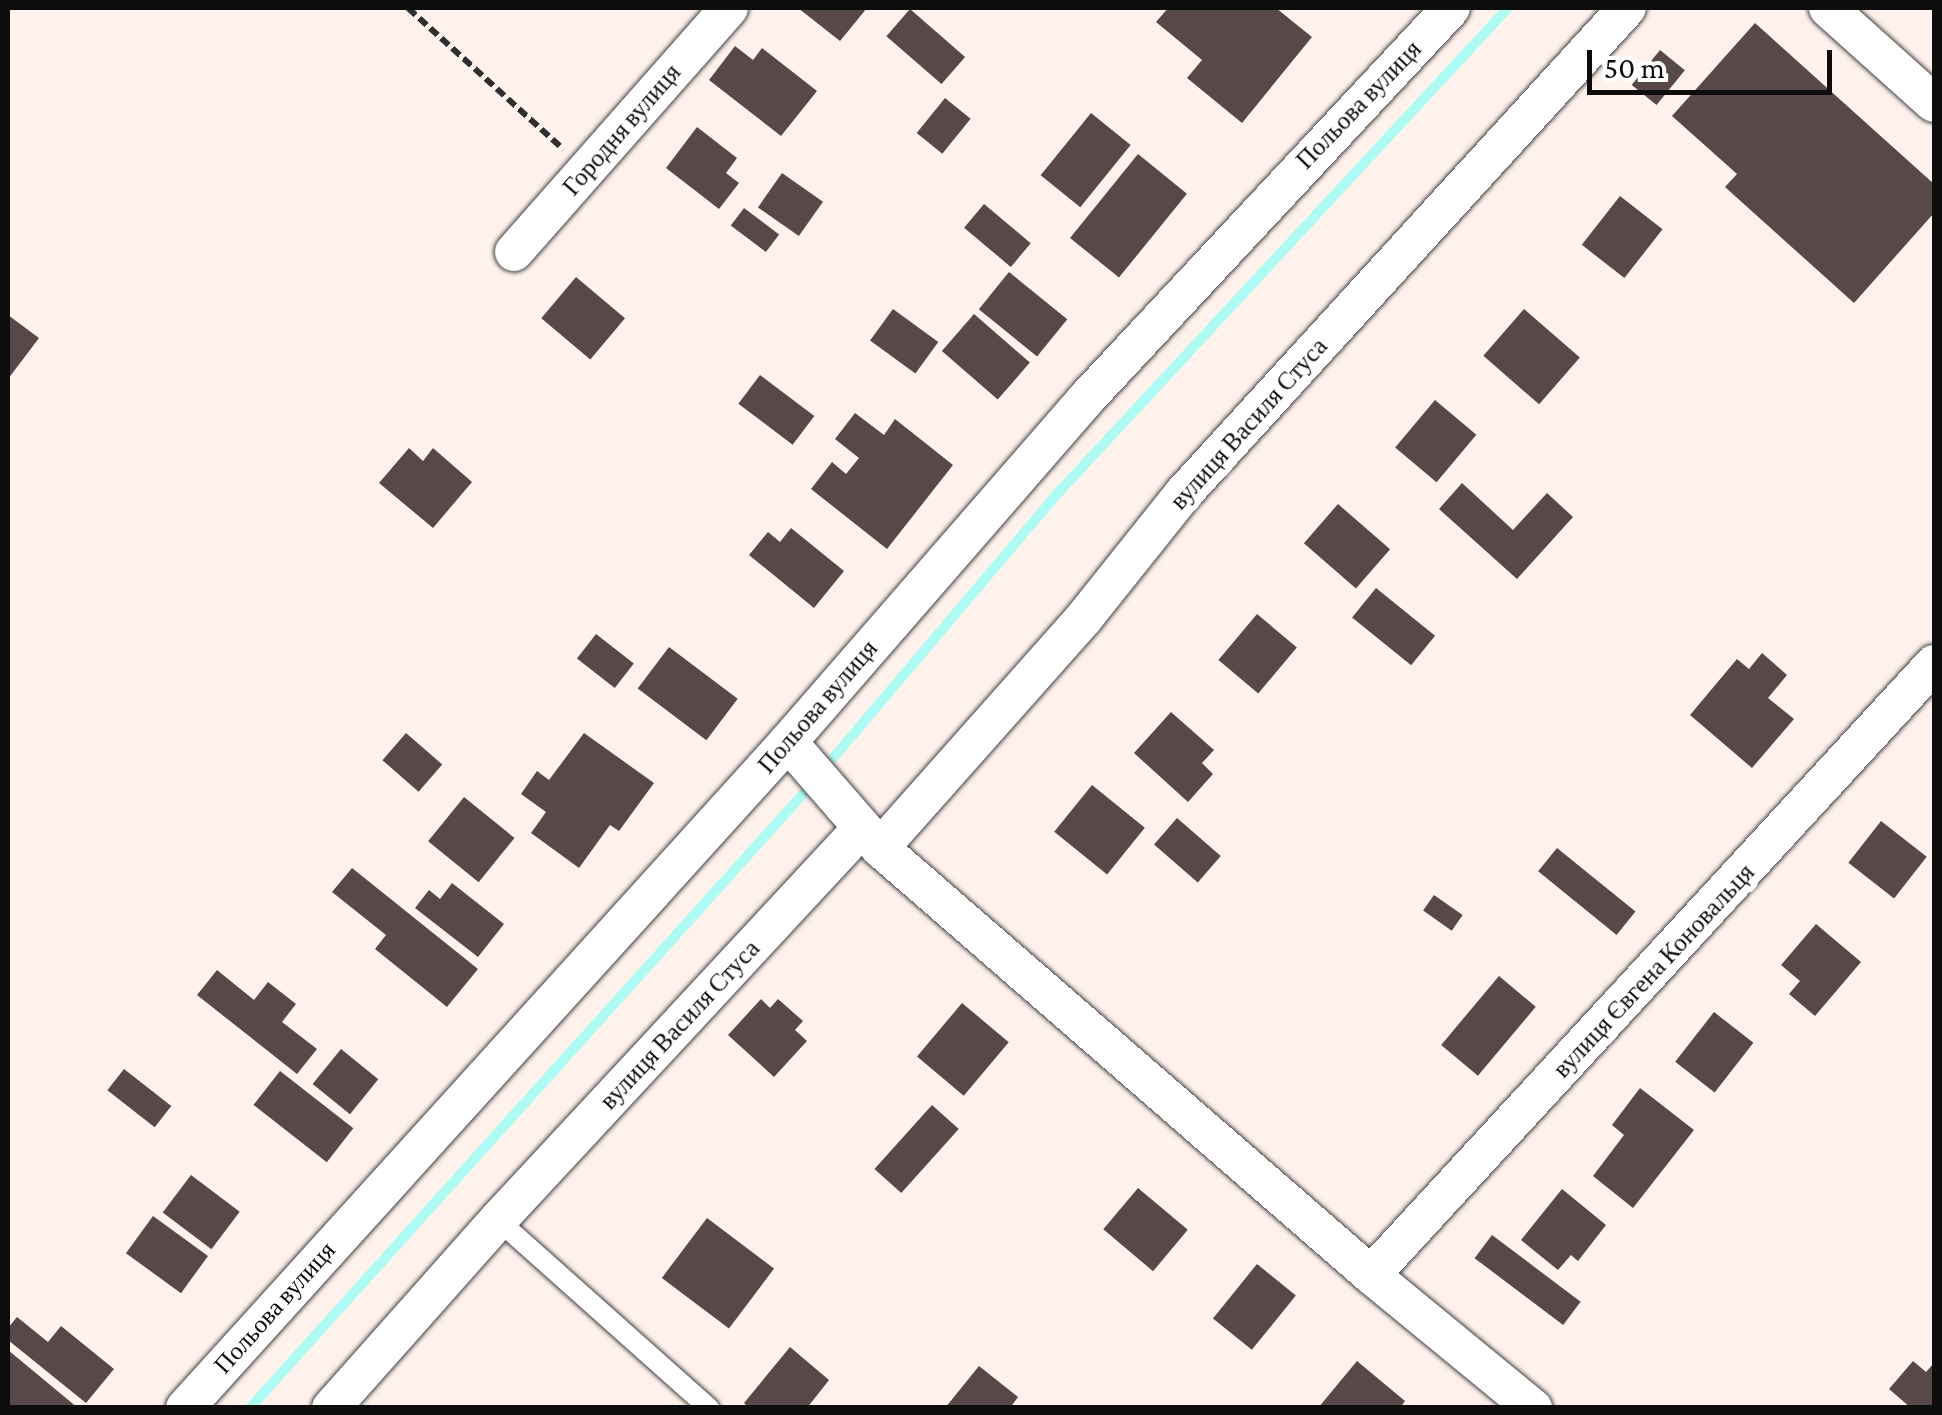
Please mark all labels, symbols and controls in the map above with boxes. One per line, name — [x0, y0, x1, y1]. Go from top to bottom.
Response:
scale bar — [1592, 30, 1837, 92]
street label: Польова вулиця — [1290, 35, 1428, 175]
text: 50 m — [1604, 51, 1665, 84]
street label: Городня вулиця — [557, 58, 687, 202]
street label: вулиця Василя Стуса — [1164, 332, 1334, 516]
street label: Польова вулиця — [752, 634, 884, 780]
street label: вулиця Євгена Коновальця — [1547, 858, 1761, 1084]
street label: вулиця Василя Стуса — [594, 934, 766, 1116]
street label: Польова вулиця — [208, 1236, 342, 1380]

